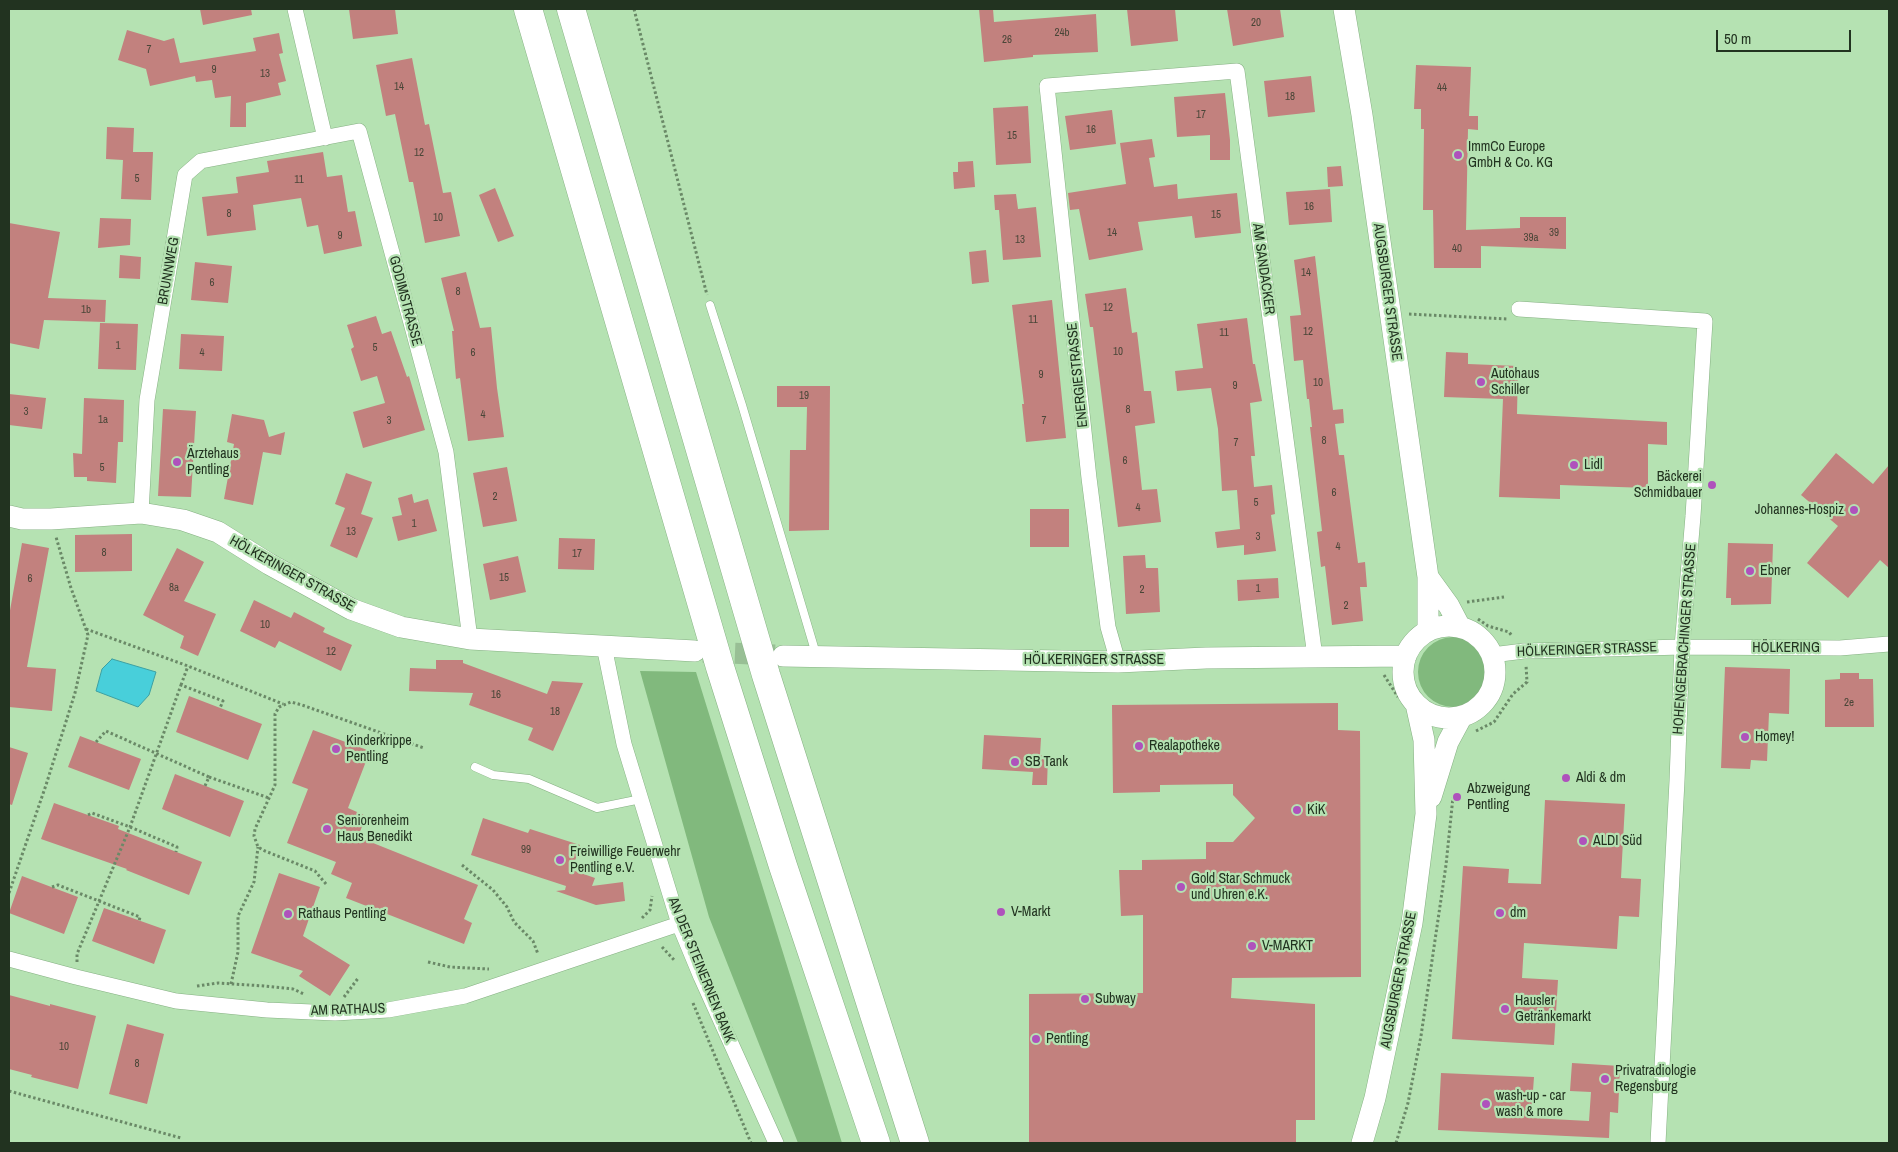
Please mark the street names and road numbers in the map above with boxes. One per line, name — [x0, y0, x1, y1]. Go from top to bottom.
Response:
street label: AM SANDACKER — [1248, 222, 1278, 316]
street label: AUGSBURGER STRASSE — [1369, 222, 1405, 362]
street label: BRUNNWEG — [155, 236, 183, 306]
street label: GODIMSTRASSE — [385, 254, 425, 348]
street label: ENERGIESTRASSE — [1064, 322, 1092, 428]
street label: HÖLKERINGER STRASSE — [227, 533, 357, 615]
street label: HOHENGEBRACHINGER STRASSE — [1670, 543, 1700, 735]
street label: HÖLKERINGER STRASSE — [1517, 639, 1657, 661]
street label: HÖLKERING — [1752, 640, 1820, 656]
street label: HÖLKERINGER STRASSE — [1024, 652, 1164, 668]
street label: AN DER STEINERNEN BANK — [664, 895, 738, 1045]
street label: AUGSBURGER STRASSE — [1378, 910, 1420, 1050]
street label: AM RATHAUS — [311, 1000, 385, 1020]

